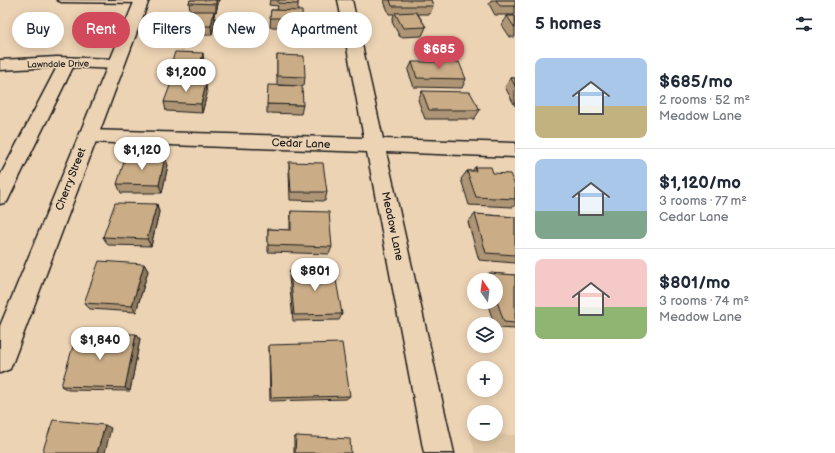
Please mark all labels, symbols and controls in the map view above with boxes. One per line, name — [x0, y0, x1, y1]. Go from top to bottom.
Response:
chip: Buy — [12, 12, 64, 48]
chip: Rent — [72, 12, 130, 48]
chip: Filters — [138, 12, 205, 48]
chip: New — [213, 12, 269, 48]
chip: Apartment — [277, 12, 372, 48]
icon: filters — [793, 13, 815, 35]
text: 5 homes — [535, 14, 601, 34]
pin: $685 — [415, 36, 463, 70]
text: $685 — [423, 41, 455, 57]
street label: Lawndale Drive — [27, 58, 90, 71]
pin: $1,200 — [153, 59, 219, 93]
text: $1,200 — [166, 64, 206, 80]
text: $685/mo — [659, 72, 733, 92]
icon: home — [567, 74, 615, 122]
text: 2 rooms · 52 m² — [659, 92, 750, 108]
text: Meadow Lane — [659, 108, 742, 124]
street label: Cedar Lane — [271, 136, 331, 151]
pin: $1,120 — [109, 137, 175, 171]
text: $1,120 — [123, 142, 161, 158]
street label: Cherry Street — [53, 145, 89, 212]
text: $1,120/mo — [659, 173, 741, 193]
icon: home — [567, 175, 615, 223]
street label: Meadow Lane — [379, 191, 406, 262]
text: 3 rooms · 77 m² — [659, 193, 747, 209]
text: Cedar Lane — [659, 209, 728, 225]
pin: $801 — [291, 258, 339, 292]
text: $801 — [300, 263, 330, 279]
north arrow — [467, 273, 503, 309]
map controls — [467, 273, 503, 441]
text: $801/mo — [659, 273, 730, 293]
icon: home — [567, 275, 615, 323]
text: 3 rooms · 74 m² — [659, 293, 749, 309]
text: Meadow Lane — [659, 309, 742, 325]
button: layers — [467, 317, 503, 353]
pin: $1,840 — [67, 327, 133, 361]
text: $1,840 — [80, 332, 120, 348]
button: + — [467, 361, 503, 397]
button: − — [467, 405, 503, 441]

